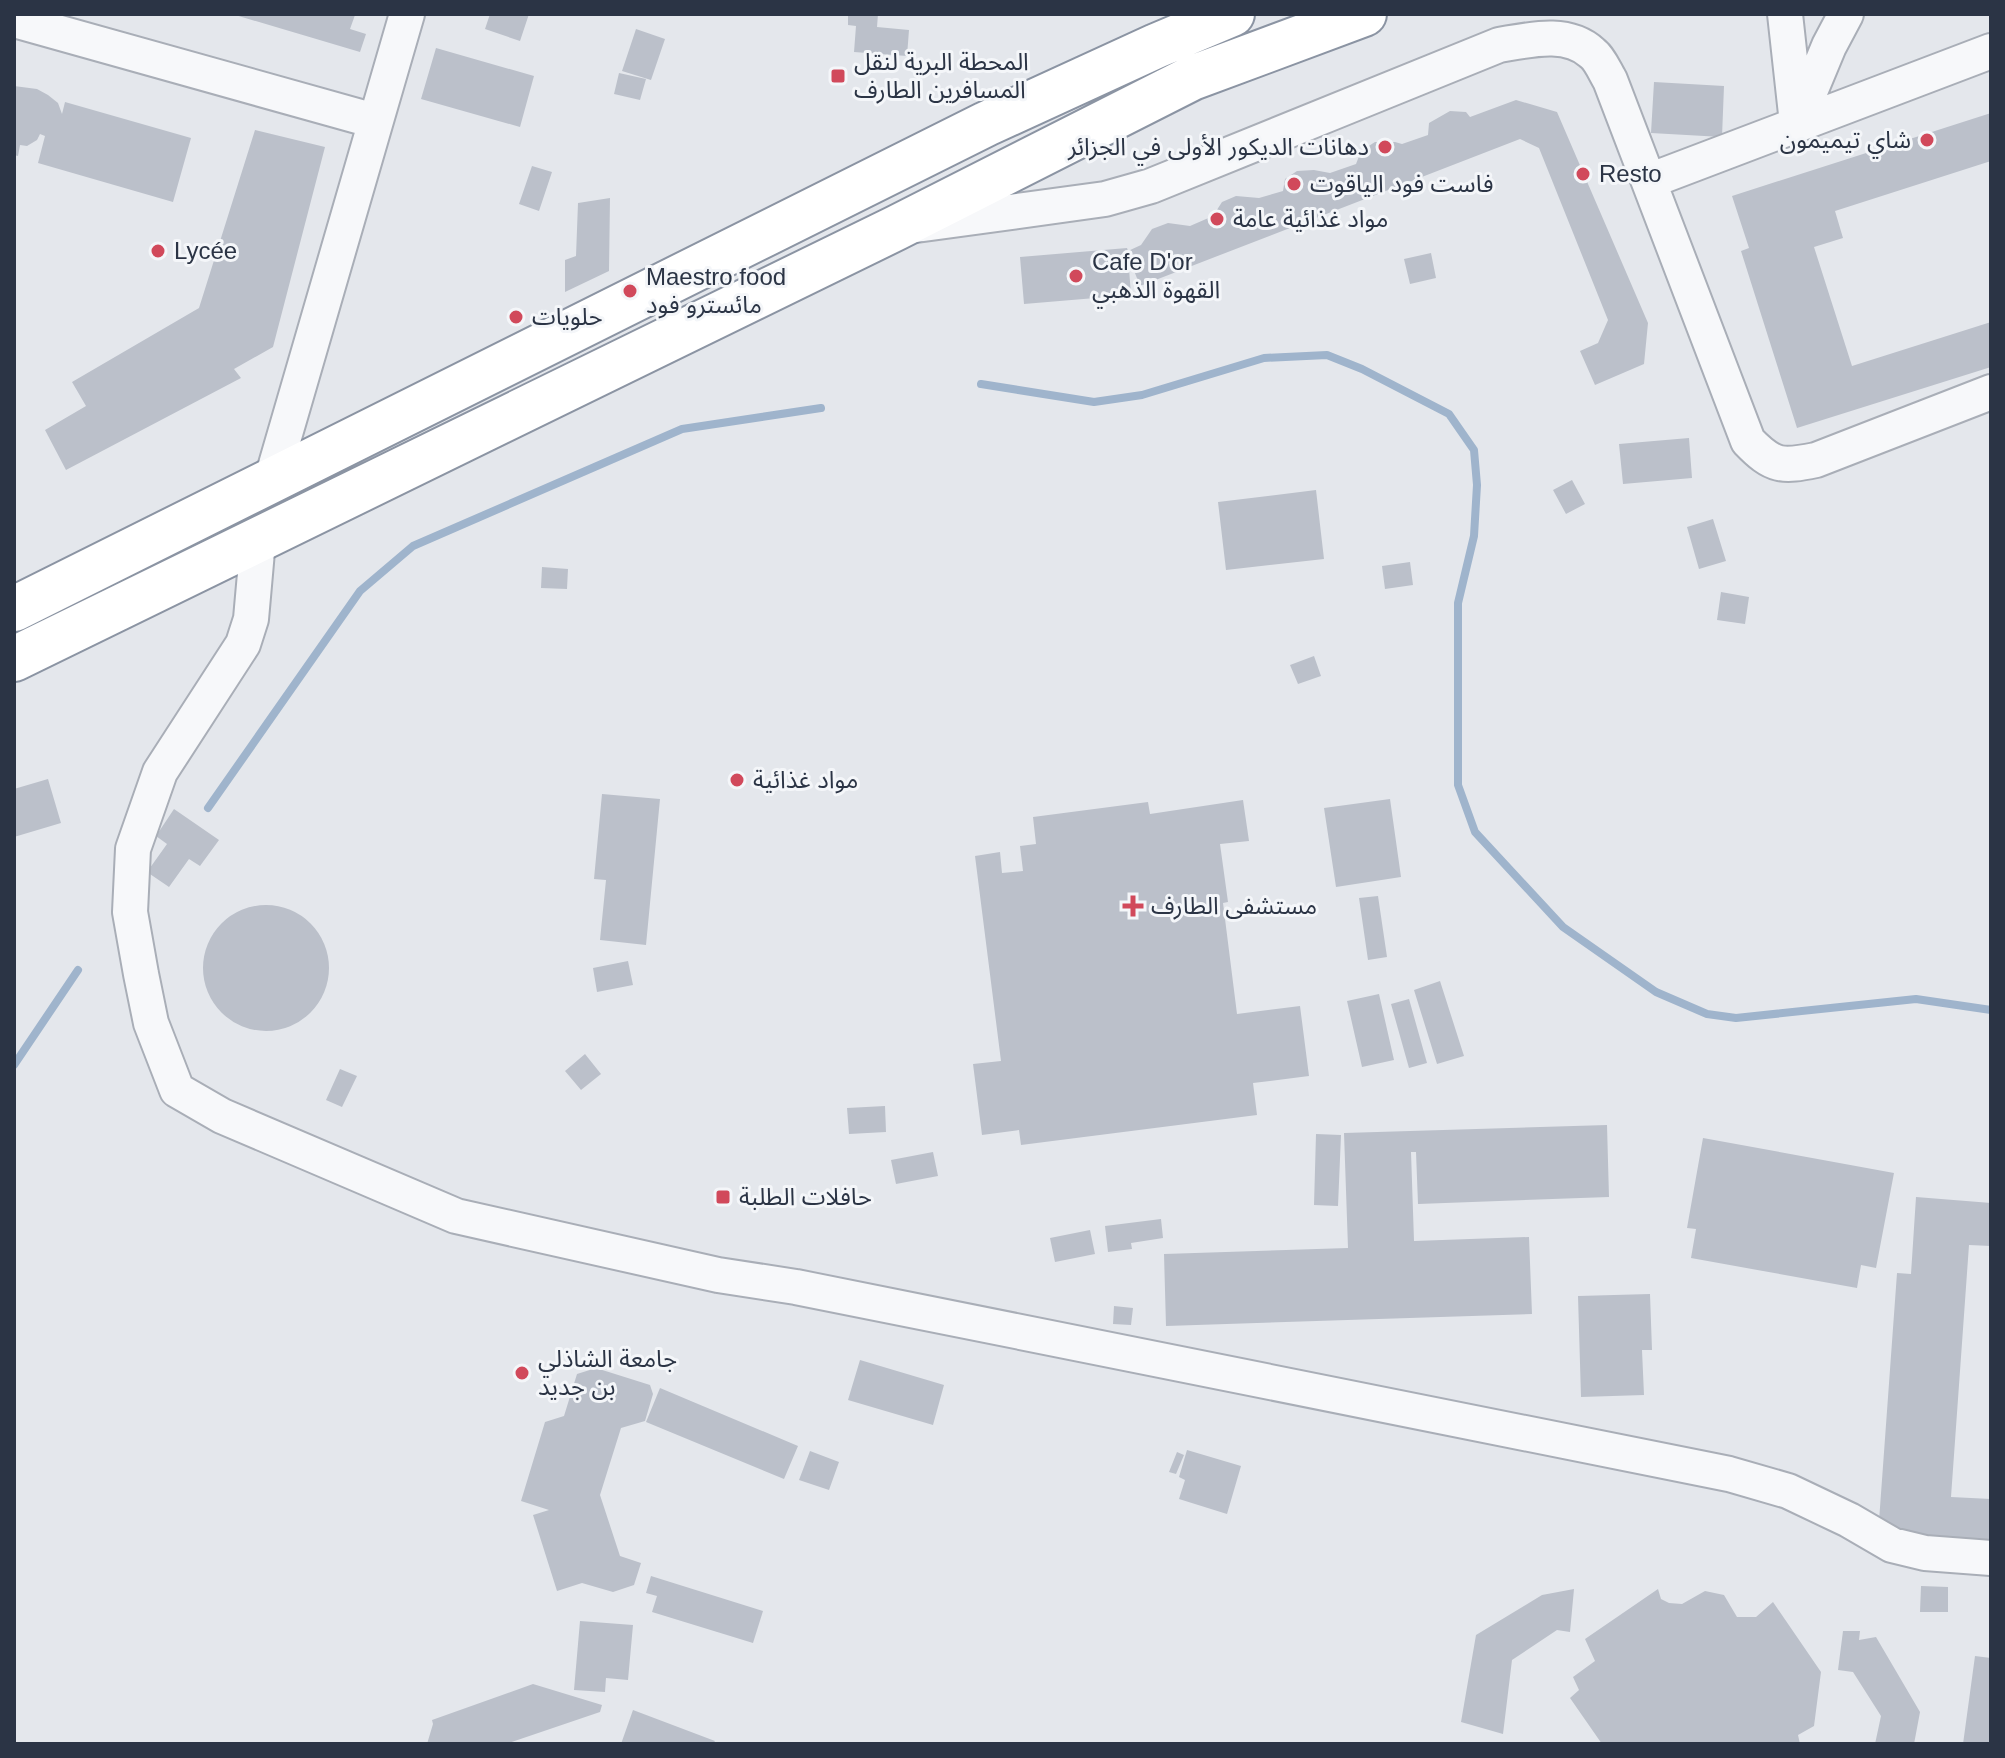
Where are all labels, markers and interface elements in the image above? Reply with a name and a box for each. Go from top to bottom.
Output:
place label: المحطة البرية لنقل المسافرين الطارف [854,48,1029,104]
marker: المحطة البرية لنقل المسافرين الطارف [829,67,847,85]
place label: شاي تيميمون [1780,126,1911,159]
marker: شاي تيميمون [1918,131,1936,149]
place label: دهانات الديكور الأولى في الجزائر [1067,133,1369,166]
marker: دهانات الديكور الأولى في الجزائر [1376,138,1394,156]
place label: Resto [1599,160,1662,187]
marker: Resto [1574,165,1592,183]
place label: فاست فود الياقوت [1310,170,1493,198]
marker: فاست فود الياقوت [1285,175,1303,193]
place label: مواد غذائية عامة [1233,205,1388,233]
marker: مواد غذائية عامة [1208,210,1226,228]
place label: Lycée [174,237,237,264]
marker: Lycée [149,242,167,260]
place label: Cafe D'or القهوة الذهبي [1092,248,1220,309]
place label: Maestro food مائسترو فود [646,263,786,319]
marker: Cafe D'or القهوة الذهبي [1067,267,1085,285]
marker: Maestro food مائسترو فود [621,282,639,300]
place label: حلويات [532,303,603,331]
marker: حلويات [507,308,525,326]
place label: مواد غذائية [753,766,858,794]
marker: مواد غذائية [728,771,746,789]
place label: مستشفى الطارف [1151,892,1317,920]
marker: مستشفى الطارف [1122,895,1144,917]
place label: حافلات الطلبة [739,1183,872,1210]
marker: حافلات الطلبة [714,1188,732,1206]
place label: جامعة الشاذلي بن جديد [538,1345,677,1400]
marker: جامعة الشاذلي بن جديد [513,1364,531,1382]

